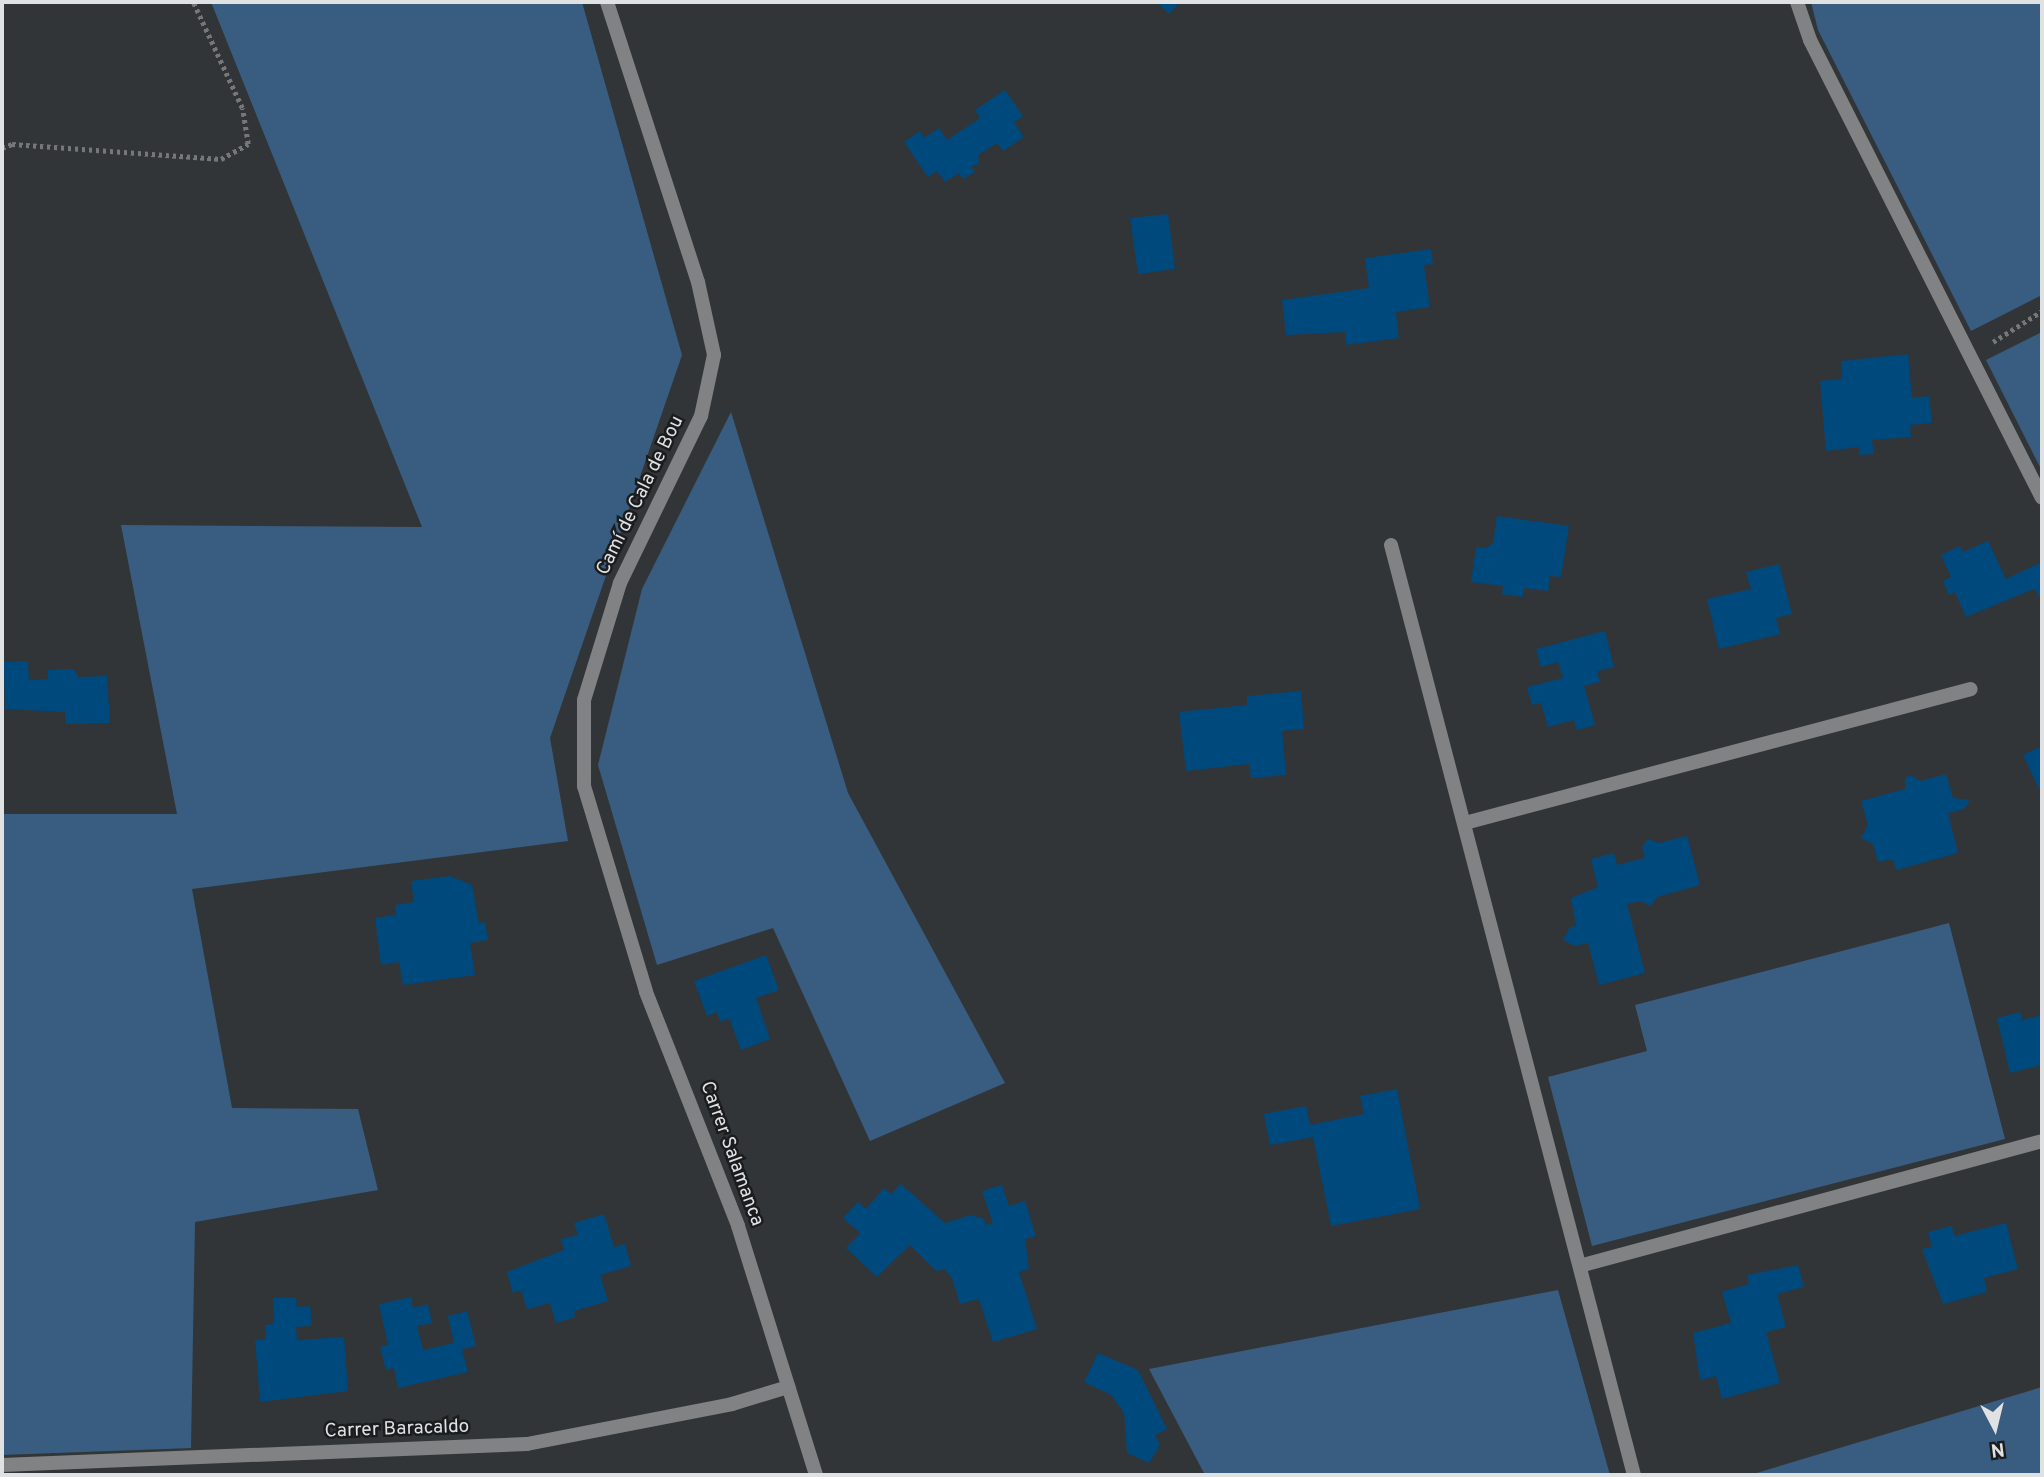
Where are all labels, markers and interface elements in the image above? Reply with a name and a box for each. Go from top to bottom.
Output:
street label: Camí de Cala de Bou [593,413,689,579]
street label: Carrer Salamanca [694,1079,768,1229]
north arrow [1960,1393,2030,1463]
street label: Carrer Baracaldo [324,1416,470,1444]
text: N [1989,1436,2006,1462]

